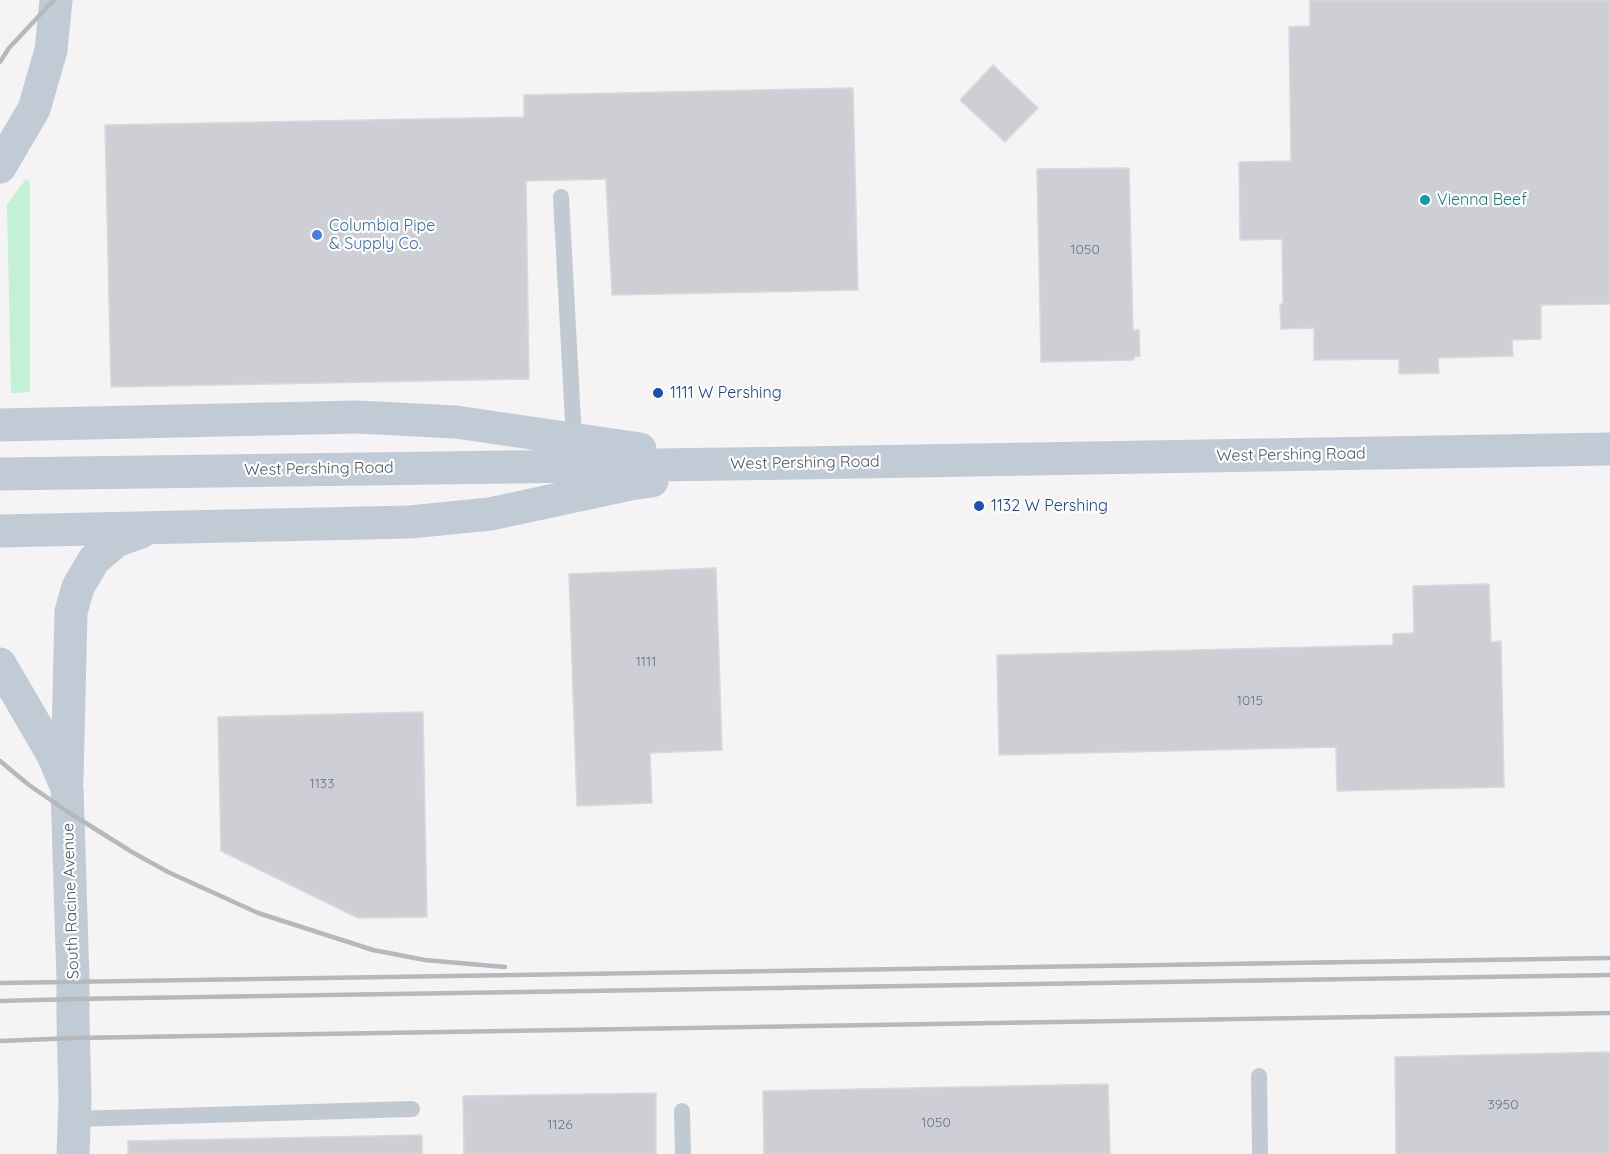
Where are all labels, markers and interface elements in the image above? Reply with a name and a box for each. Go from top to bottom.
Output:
place label: Vienna Beef [1437,190,1527,210]
marker: Vienna Beef [1418,193,1432,207]
place label: Columbia Pipe & Supply Co. [329,216,435,254]
marker: Columbia Pipe & Supply Co. [310,228,324,242]
house number: 1050 [1070,242,1100,258]
place label: 1111 W Pershing [670,383,782,403]
marker: 1111 W Pershing [651,386,665,400]
street label: West Pershing Road [1216,444,1366,466]
street label: West Pershing Road [730,452,880,474]
street label: West Pershing Road [244,458,394,480]
place label: 1132 W Pershing [991,496,1108,516]
marker: 1132 W Pershing [972,499,986,513]
house number: 1111 [636,654,656,670]
house number: 1015 [1237,693,1263,709]
house number: 1133 [309,776,335,792]
street label: South Racine Avenue [59,823,83,979]
house number: 3950 [1487,1097,1519,1113]
house number: 1050 [921,1115,951,1131]
house number: 1126 [547,1117,573,1133]

